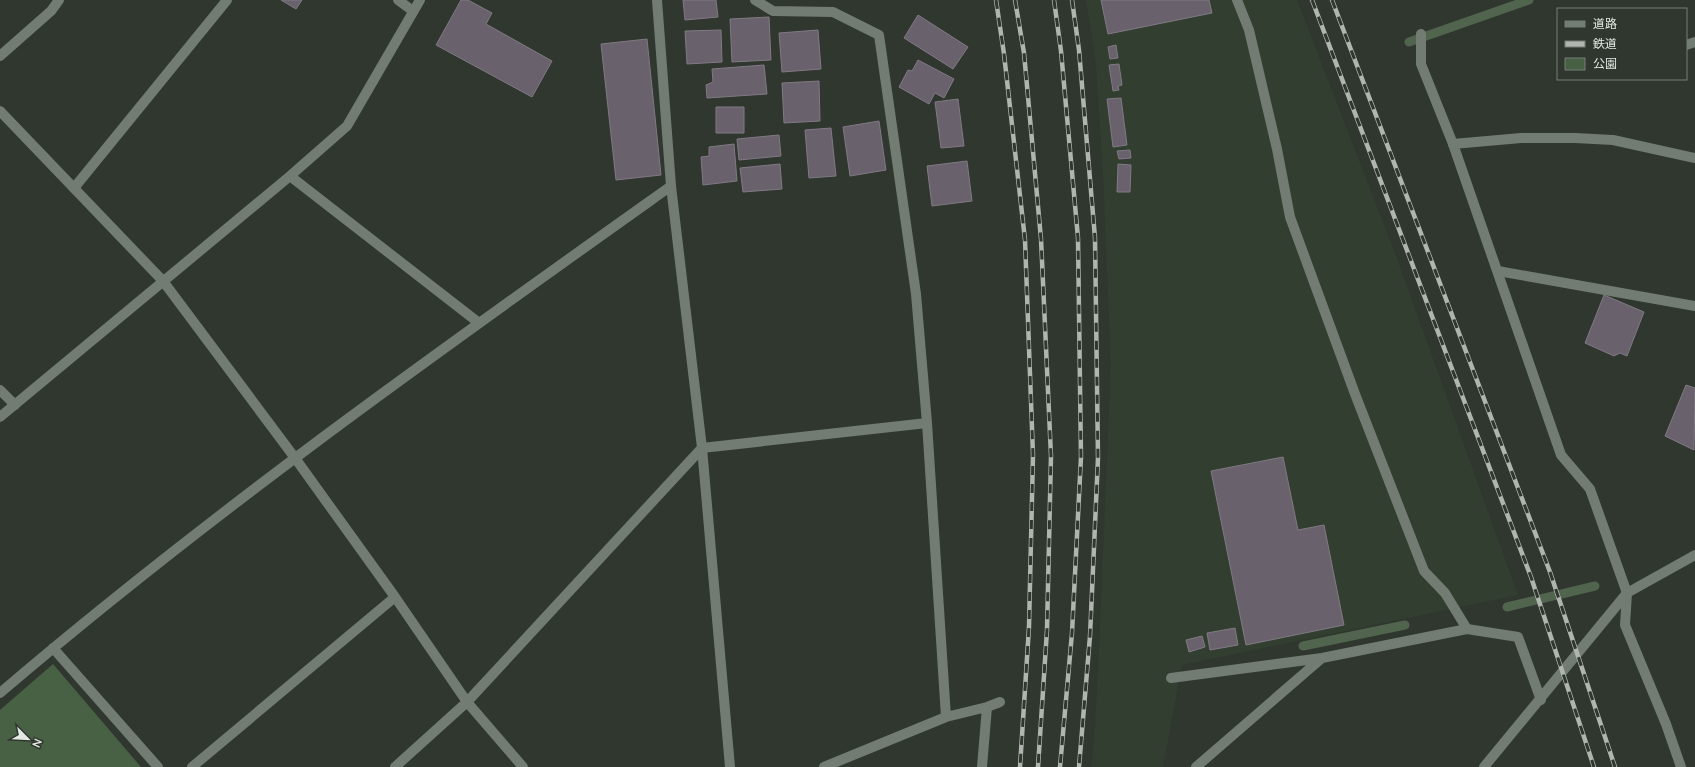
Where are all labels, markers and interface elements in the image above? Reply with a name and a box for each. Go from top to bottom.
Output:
legend [1557,8,1687,80]
text: 道路 [1593,16,1617,31]
text: 鉄道 [1593,36,1617,51]
text: 公園 [1593,56,1617,71]
north arrow [8,719,48,759]
text: N [29,736,45,750]

